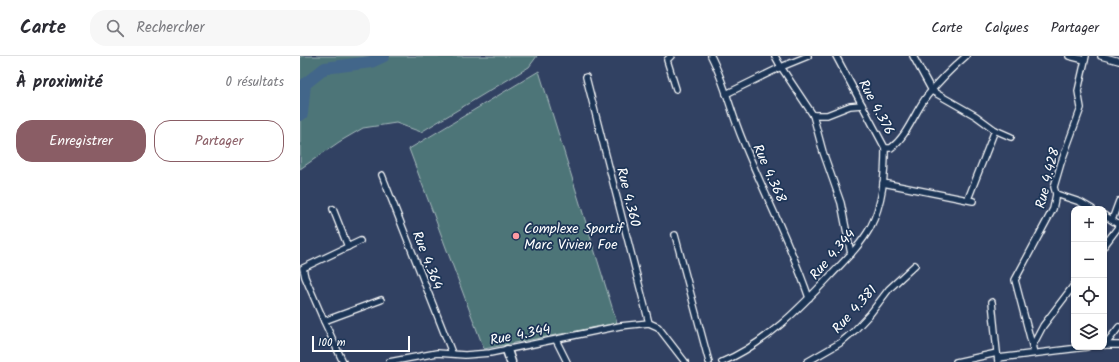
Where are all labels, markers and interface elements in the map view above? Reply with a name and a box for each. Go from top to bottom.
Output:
search box [90,10,370,46]
text: Carte [20,13,66,43]
text: Rechercher [136,16,205,40]
icon: search [104,17,126,39]
text: Carte [931,17,963,39]
text: Calques [985,17,1029,39]
text: Partager [1051,17,1099,39]
text: À proximité [16,69,103,96]
text: 0 résultats [226,72,284,93]
street label: Rue 4.376 [852,76,900,139]
button: Enregistrer [16,120,146,162]
button: Partager [154,120,284,162]
street label: Rue 4.368 [746,141,792,207]
street label: Rue 4.428 [1030,145,1066,211]
street label: Rue 4.360 [610,165,646,229]
map controls [1071,206,1107,350]
button: + [1071,206,1107,242]
place label: Complexe Sportif Marc Vivien Foe [524,218,625,256]
street label: Rue 4.344 [804,224,861,285]
street label: Rue 4.364 [406,228,448,293]
marker: Complexe Sportif Marc Vivien Foe [511,231,521,241]
button: − [1071,242,1107,278]
button: locate [1071,278,1107,314]
street label: Rue 4.381 [827,281,883,339]
button: layers [1071,314,1107,350]
street label: Rue 4.344 [488,318,553,352]
scale bar [312,334,410,353]
text: 100 m [318,334,346,352]

